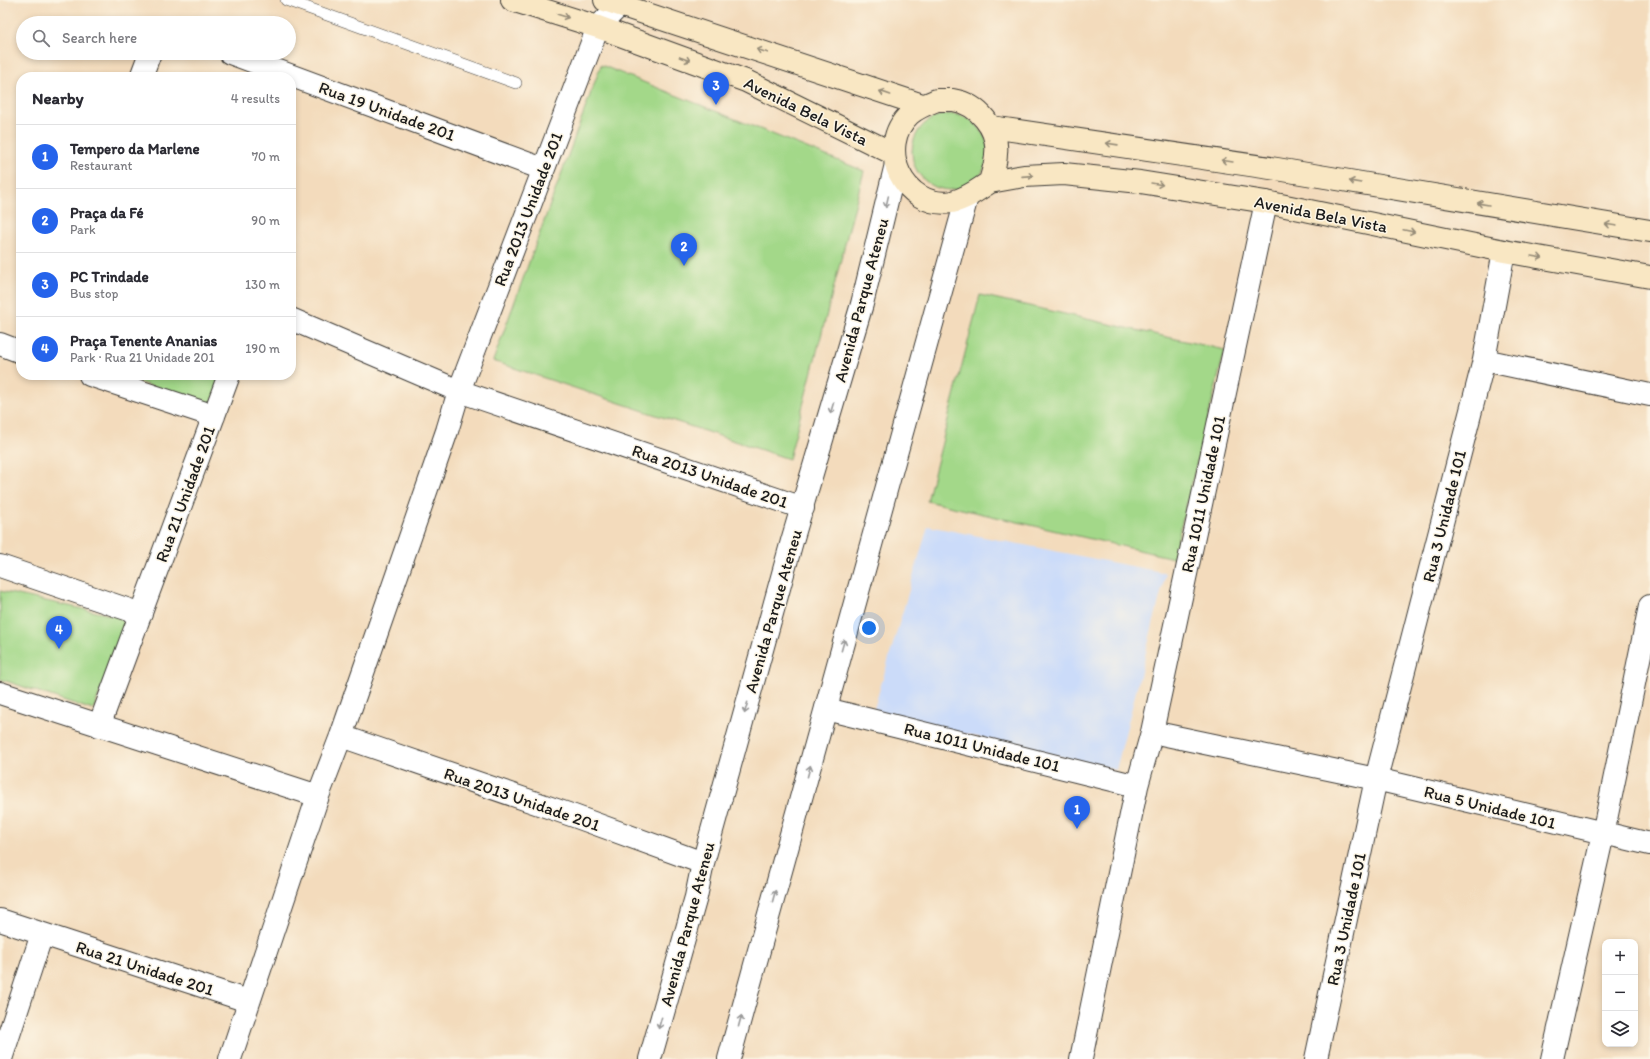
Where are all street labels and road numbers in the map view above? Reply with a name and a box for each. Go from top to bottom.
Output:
street label: Avenida Bela Vista [741,72,871,150]
street label: Rua 19 Unidade 201 [316,77,458,145]
street label: Rua 2013 Unidade 201 [489,129,567,289]
street label: Avenida Bela Vista [1253,191,1389,237]
street label: Avenida Parque Ateneu [829,215,893,384]
street label: Rua 1011 Unidade 101 [1177,414,1229,574]
street label: Rua 21 Unidade 201 [151,423,219,565]
street label: Rua 2013 Unidade 201 [629,440,791,512]
street label: Rua 3 Unidade 101 [1418,448,1470,584]
street label: Avenida Parque Ateneu [740,526,806,695]
street label: Rua 1011 Unidade 101 [902,718,1062,776]
street label: Rua 2013 Unidade 201 [441,763,603,835]
street label: Rua 5 Unidade 101 [1422,781,1558,833]
street label: Avenida Parque Ateneu [655,839,719,1008]
street label: Rua 3 Unidade 101 [1322,851,1370,987]
street label: Rua 21 Unidade 201 [74,936,217,1000]

